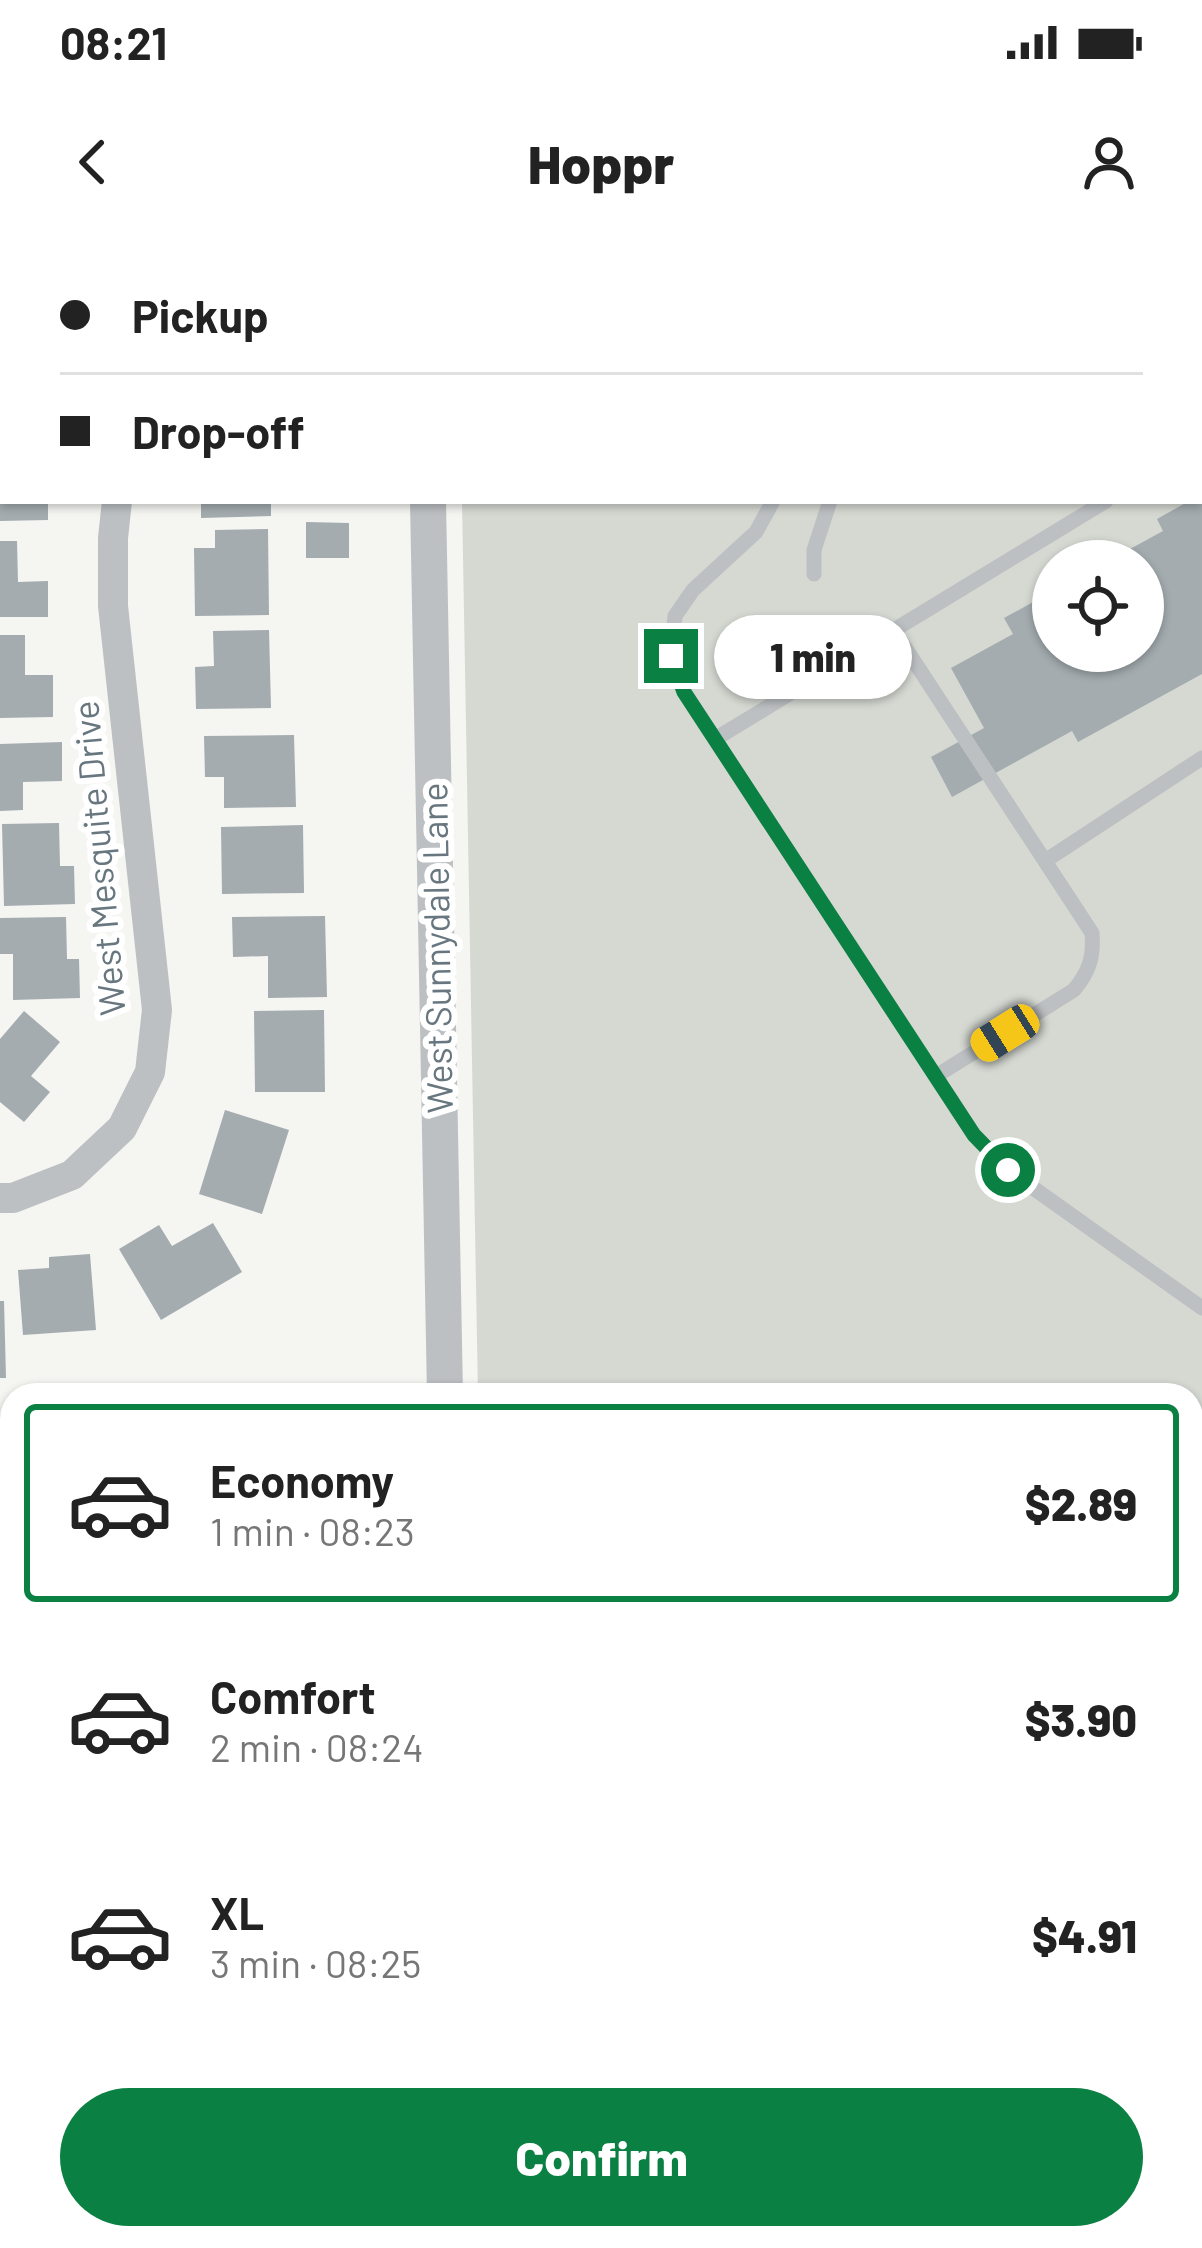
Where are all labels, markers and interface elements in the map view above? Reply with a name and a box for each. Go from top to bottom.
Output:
text: 08:21 [60,15,167,69]
icon: back [60,129,126,195]
icon: person [1076,129,1142,195]
text: Hoppr [528,130,674,195]
text: Pickup [132,288,269,342]
text: Drop-off [132,404,305,458]
map controls [1032,540,1164,672]
button: locate [1032,540,1164,672]
callout: 1 min [713,614,911,698]
route end [644,629,698,683]
text: 1 min [770,633,856,680]
street label: West Mesquite Drive [62,699,133,1017]
street label: West Sunnydale Lane [411,782,460,1114]
car [965,999,1045,1067]
route start [981,1143,1035,1197]
icon: car [66,1449,174,1557]
text: Economy [210,1453,394,1507]
text: $2.89 [1025,1476,1137,1530]
text: 1 min · 08:23 [210,1507,415,1554]
icon: car [66,1665,174,1773]
text: Comfort [210,1669,376,1723]
text: $3.90 [1025,1692,1137,1746]
text: 2 min · 08:24 [210,1723,424,1770]
icon: car [66,1881,174,1989]
text: XL [210,1885,264,1939]
text: $4.91 [1032,1908,1137,1962]
text: 3 min · 08:25 [210,1939,421,1986]
button: Confirm [60,2088,1143,2226]

